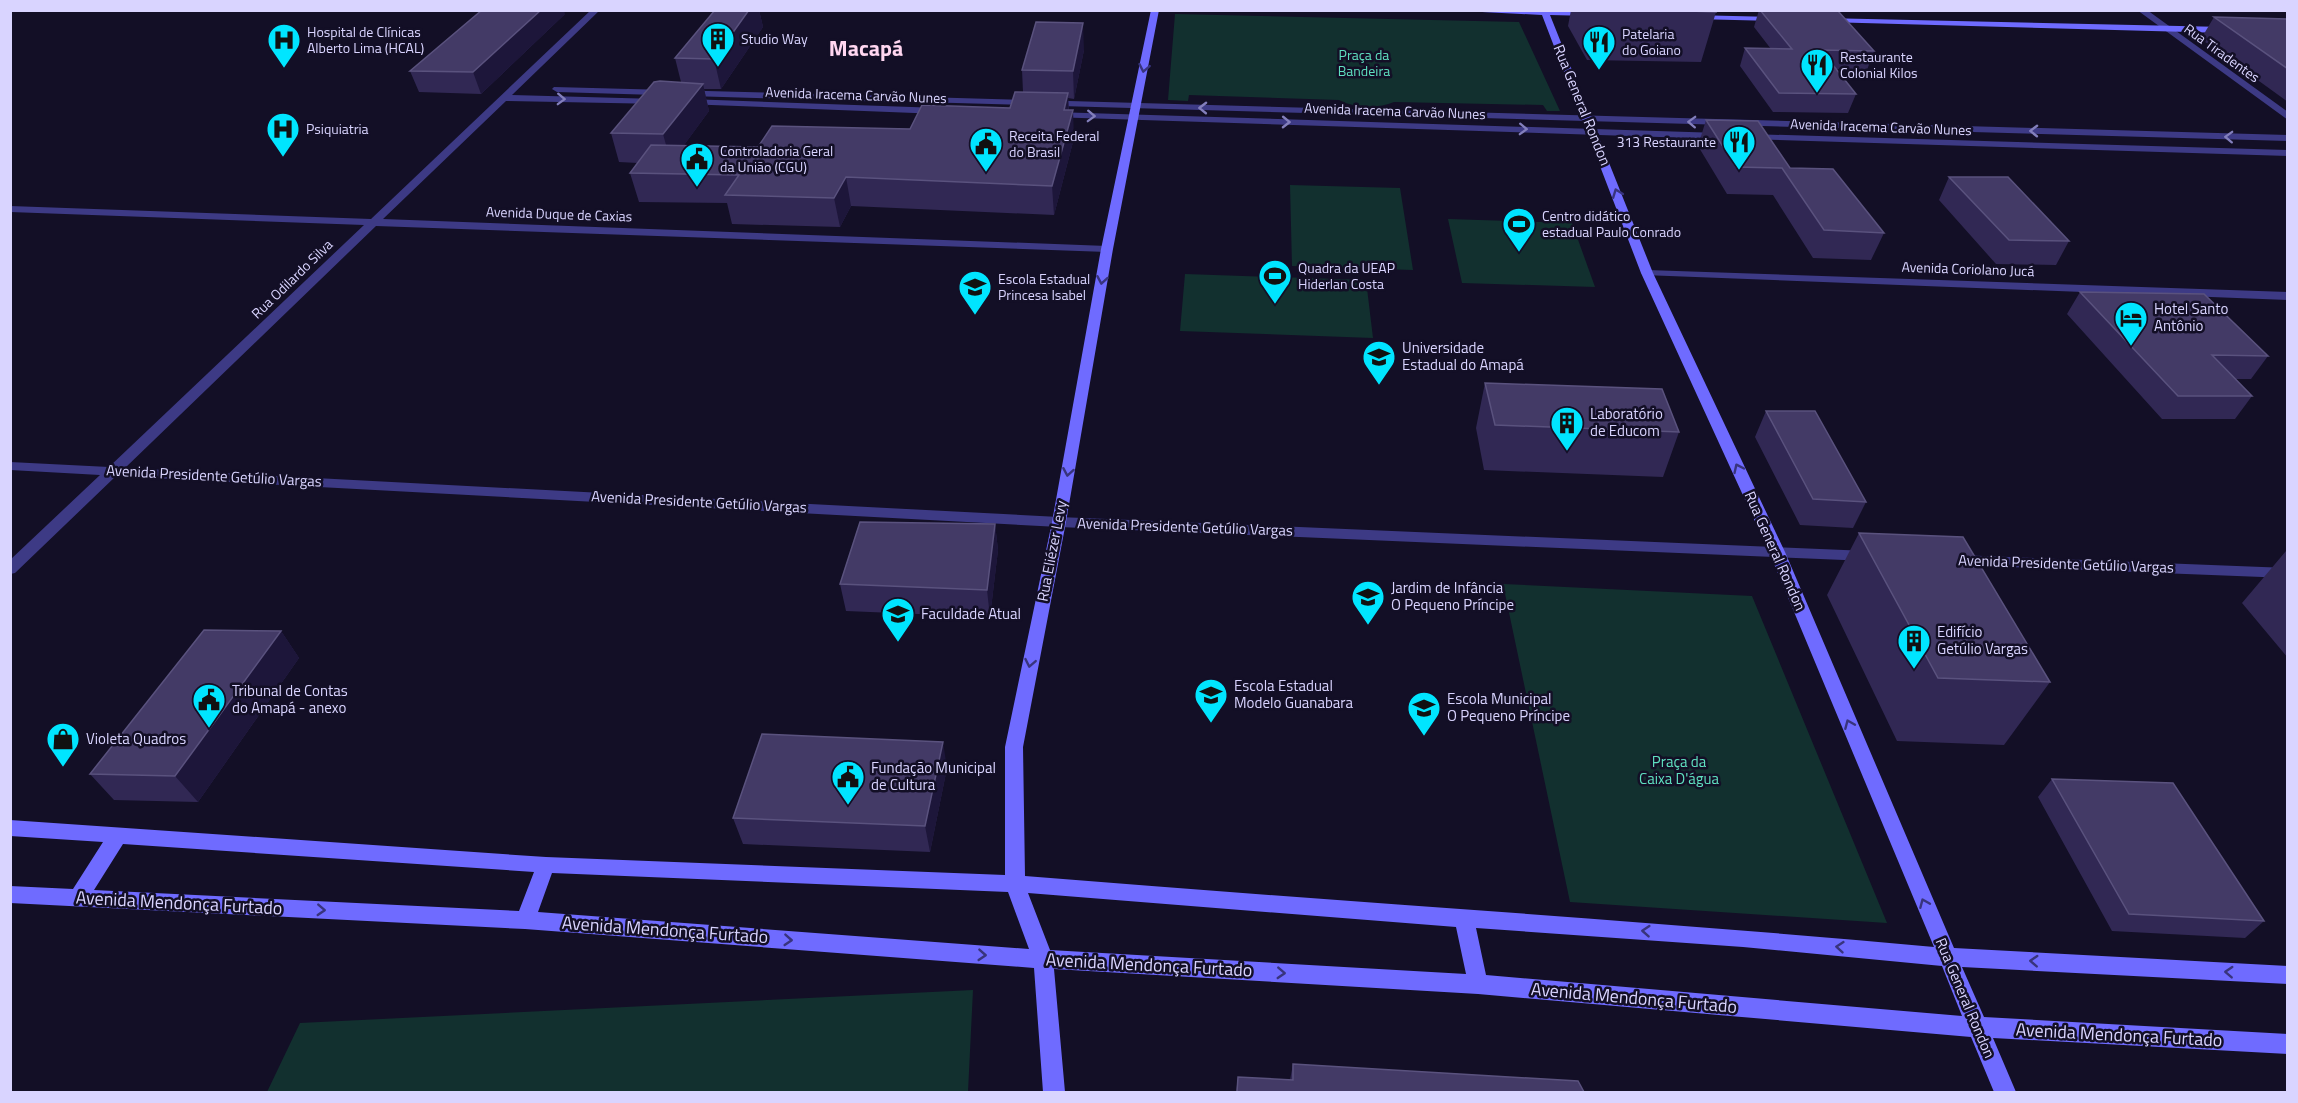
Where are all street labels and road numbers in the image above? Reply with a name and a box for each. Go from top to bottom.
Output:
street label: Rua Tiradentes [2180,18,2264,87]
street label: Rua General Rondon [1548,41,1617,169]
street label: Avenida Iracema Carvão Nunes [765,81,947,108]
street label: Avenida Iracema Carvão Nunes [1304,97,1486,124]
street label: Avenida Iracema Carvão Nunes [1790,113,1972,140]
street label: Avenida Duque de Caxias [486,200,633,227]
street label: Rua Odilardo Silva [246,234,337,323]
street label: Avenida Coriolano Jucá [1901,256,2035,281]
street label: Avenida Presidente Getúlio Vargas [106,458,322,493]
street label: Avenida Presidente Getúlio Vargas [591,484,807,519]
street label: Rua General Rondon [1739,487,1812,614]
street label: Rua Eliézer Levy [1030,498,1073,603]
street label: Avenida Presidente Getúlio Vargas [1077,511,1293,542]
street label: Avenida Presidente Getúlio Vargas [1958,548,2174,579]
street label: Avenida Mendonça Furtado [75,884,283,921]
street label: Avenida Mendonça Furtado [561,909,769,950]
street label: Rua General Rondon [1930,934,2001,1062]
street label: Avenida Mendonça Furtado [1045,946,1253,983]
street label: Avenida Mendonça Furtado [1530,975,1738,1020]
street label: Avenida Mendonça Furtado [2015,1016,2223,1053]

